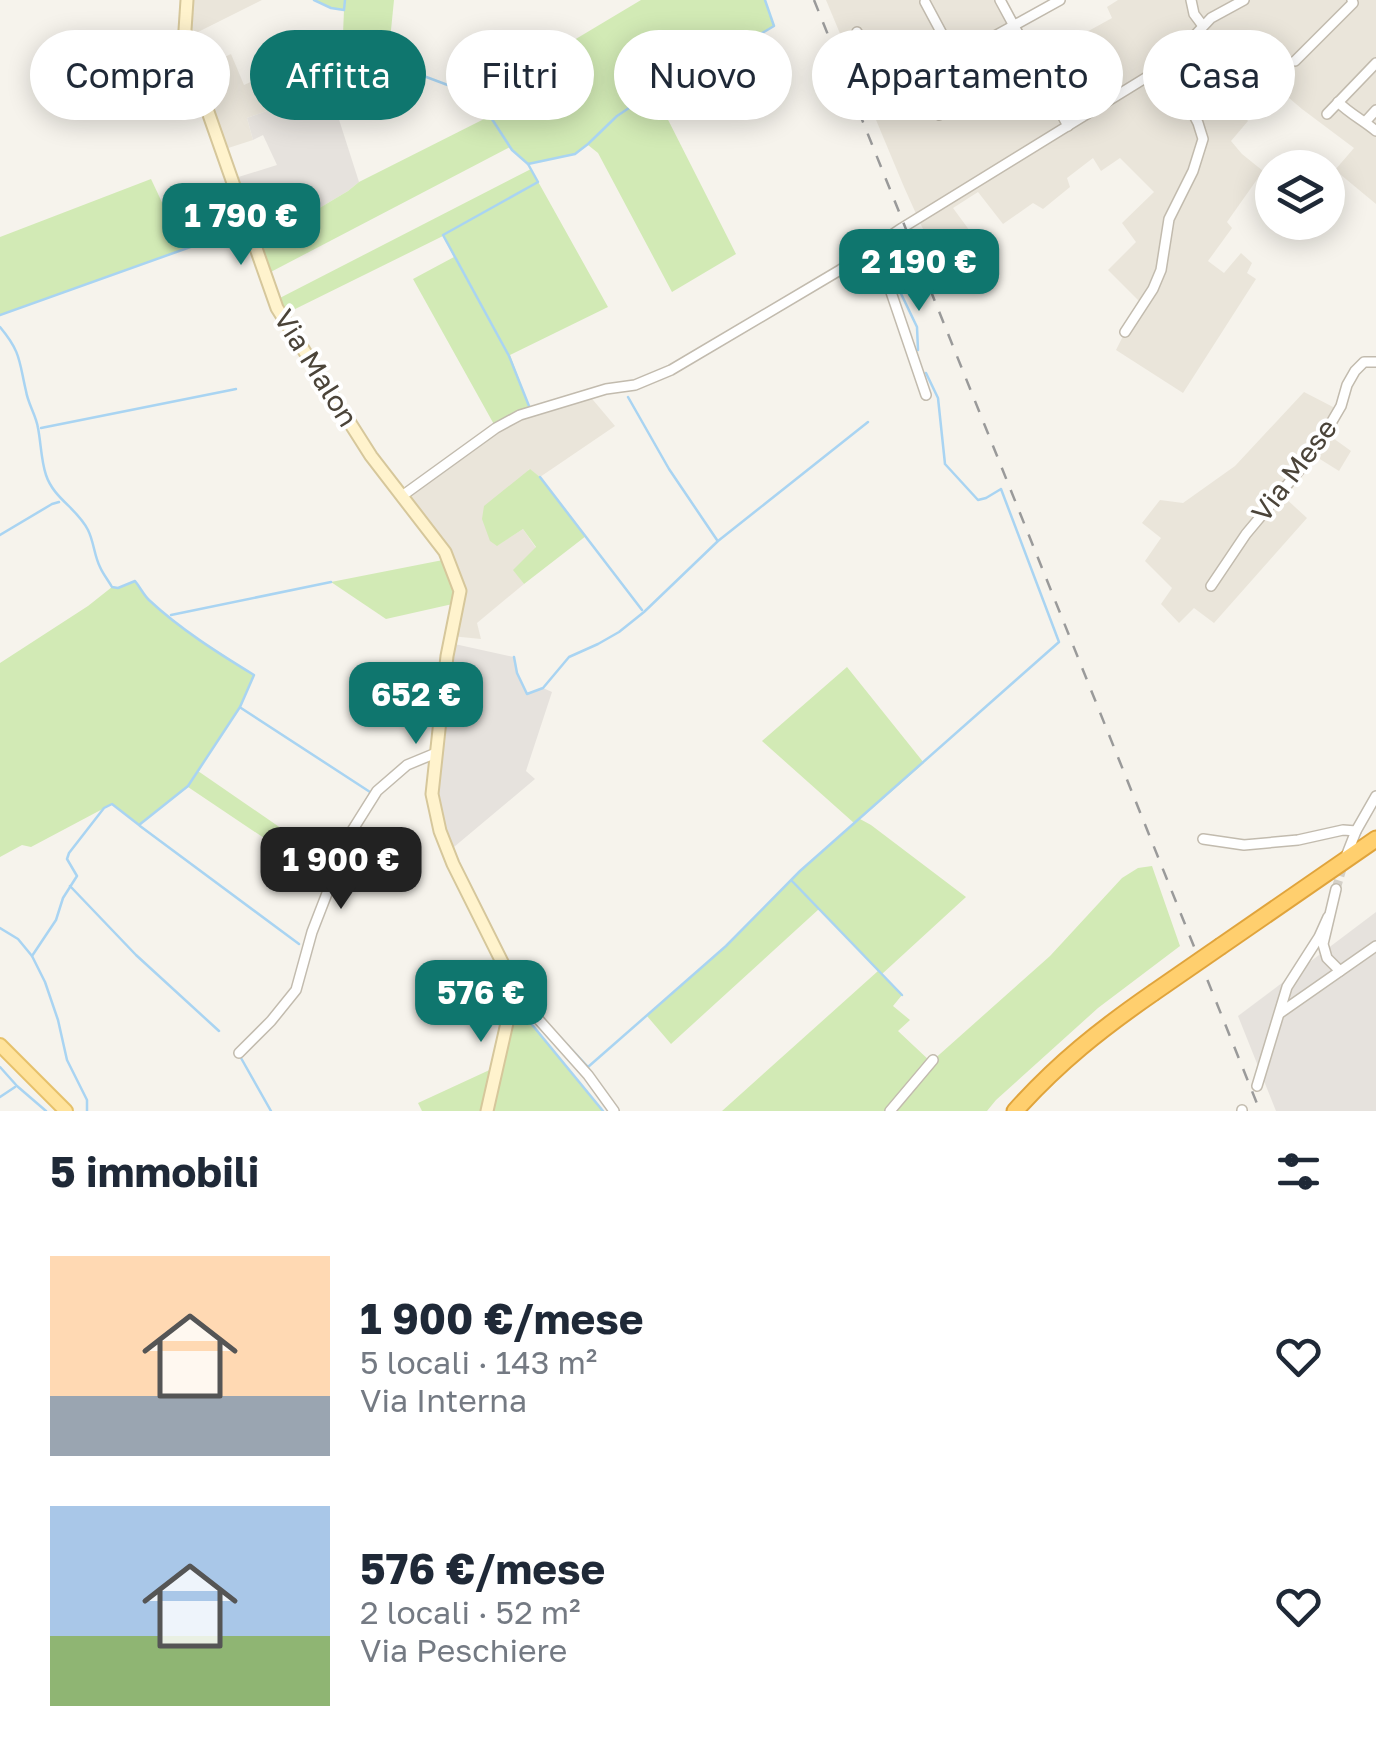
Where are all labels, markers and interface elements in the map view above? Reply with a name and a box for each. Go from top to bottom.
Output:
chip: Compra [30,30,230,120]
chip: Affitta [250,30,426,120]
chip: Filtri [446,30,594,120]
chip: Nuovo [614,30,792,120]
chip: Appartamento [812,30,1123,120]
chip: Casa [1143,30,1295,120]
map controls [1255,150,1345,240]
button: layers [1255,150,1345,240]
pin: 1 790 € [149,183,333,268]
text: 1 790 € [184,196,298,234]
pin: 2 190 € [827,229,1011,314]
text: 2 190 € [861,242,977,280]
street label: Via Malon [268,303,365,432]
street label: Via Mese [1244,412,1343,528]
pin: 652 € [346,662,486,747]
text: 652 € [371,675,461,713]
pin: 1 900 € [249,827,433,912]
text: 1 900 € [283,840,399,878]
pin: 576 € [411,960,551,1045]
text: 576 € [437,973,525,1011]
icon: filters [1271,1144,1326,1199]
text: 5 immobili [50,1146,259,1196]
text: 1 900 €/mese [360,1293,644,1343]
icon: home [130,1296,250,1416]
icon: heart [1271,1329,1326,1384]
text: 5 locali · 143 m² [360,1343,597,1381]
text: Via Interna [360,1381,527,1419]
text: 576 €/mese [360,1543,605,1593]
icon: home [130,1546,250,1666]
icon: heart [1271,1579,1326,1634]
text: 2 locali · 52 m² [360,1593,581,1631]
text: Via Peschiere [360,1631,567,1669]

